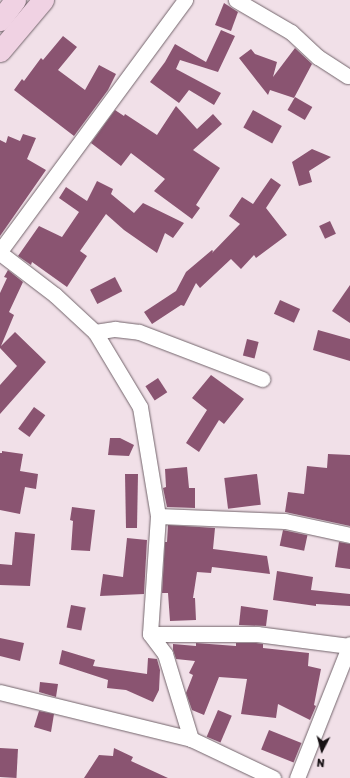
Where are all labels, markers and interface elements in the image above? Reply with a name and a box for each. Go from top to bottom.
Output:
north arrow [302,730,342,770]
text: N [316,756,325,769]

